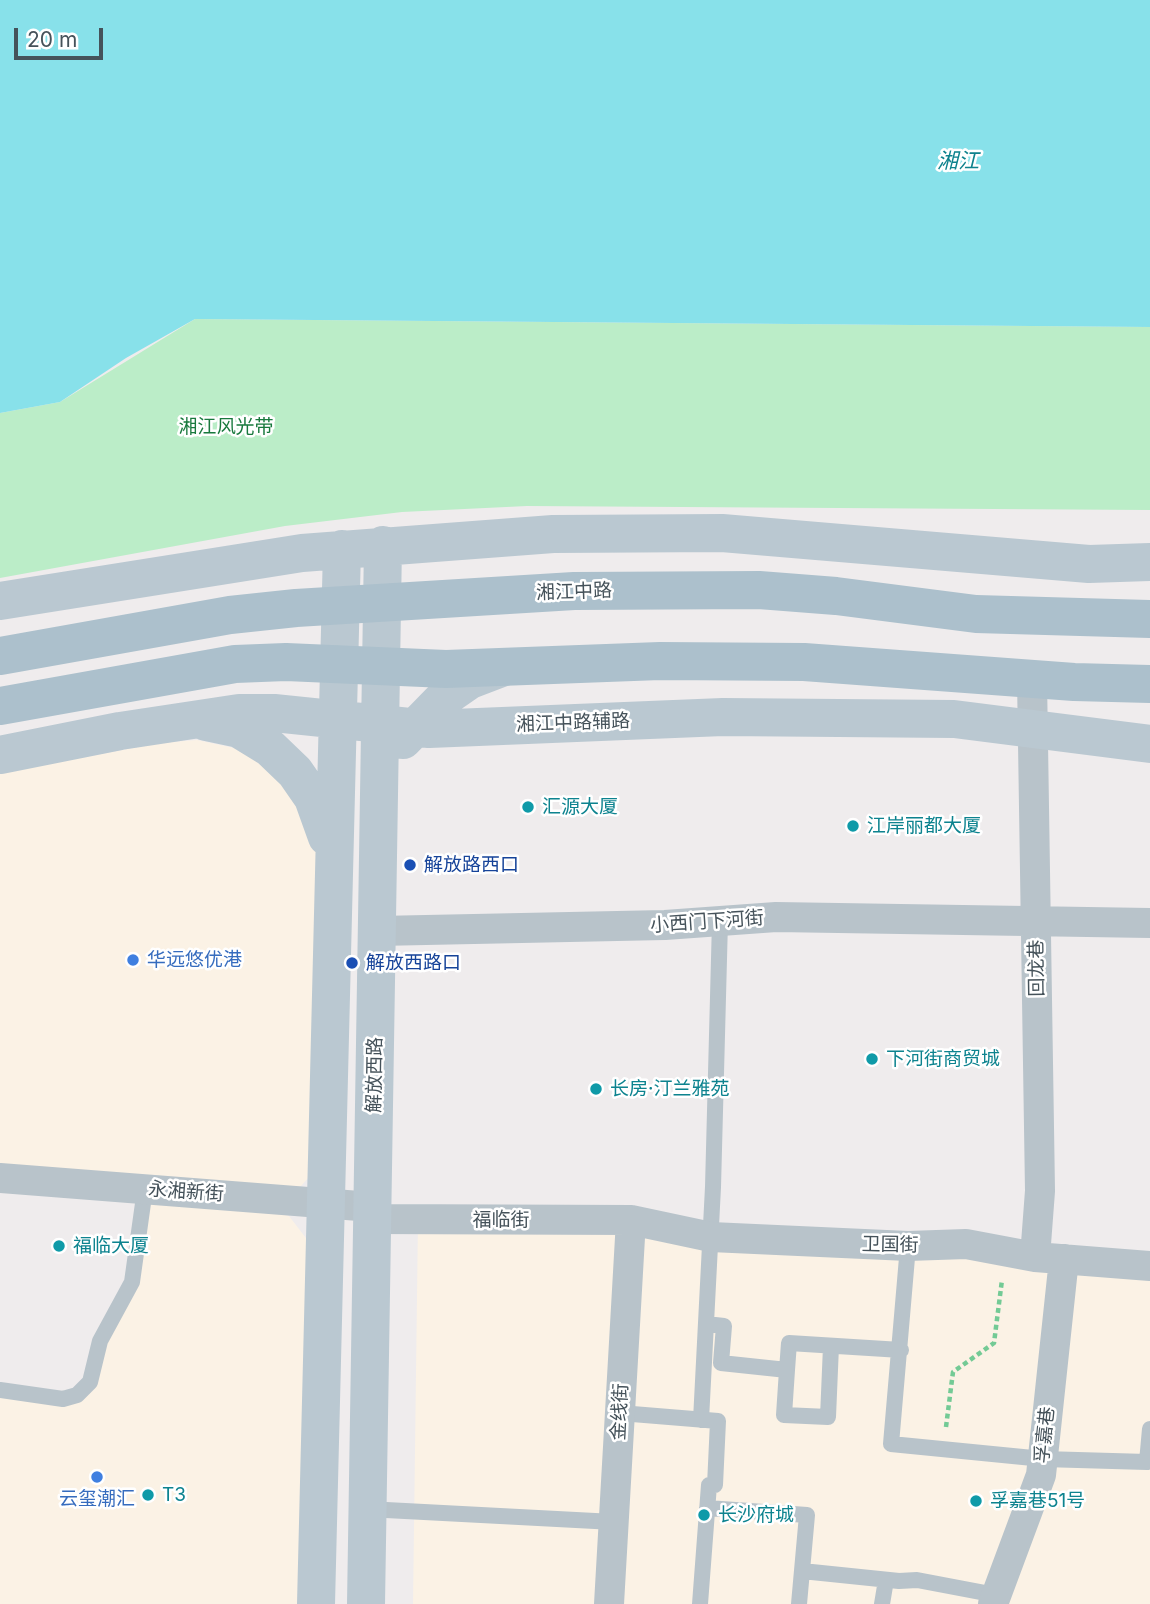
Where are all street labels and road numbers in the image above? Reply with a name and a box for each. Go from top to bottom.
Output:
street label: 湘江中路 [536,579,612,605]
street label: 湘江中路辅路 [516,710,630,736]
street label: 小西门下河街 [649,907,765,937]
street label: 回龙巷 [1025,939,1049,997]
street label: 解放西路 [363,1037,387,1113]
street label: 永湘新街 [147,1178,225,1206]
street label: 福临街 [473,1209,529,1231]
street label: 卫国街 [861,1233,919,1257]
street label: 金线街 [607,1383,633,1441]
street label: 孚嘉巷 [1031,1405,1059,1465]

